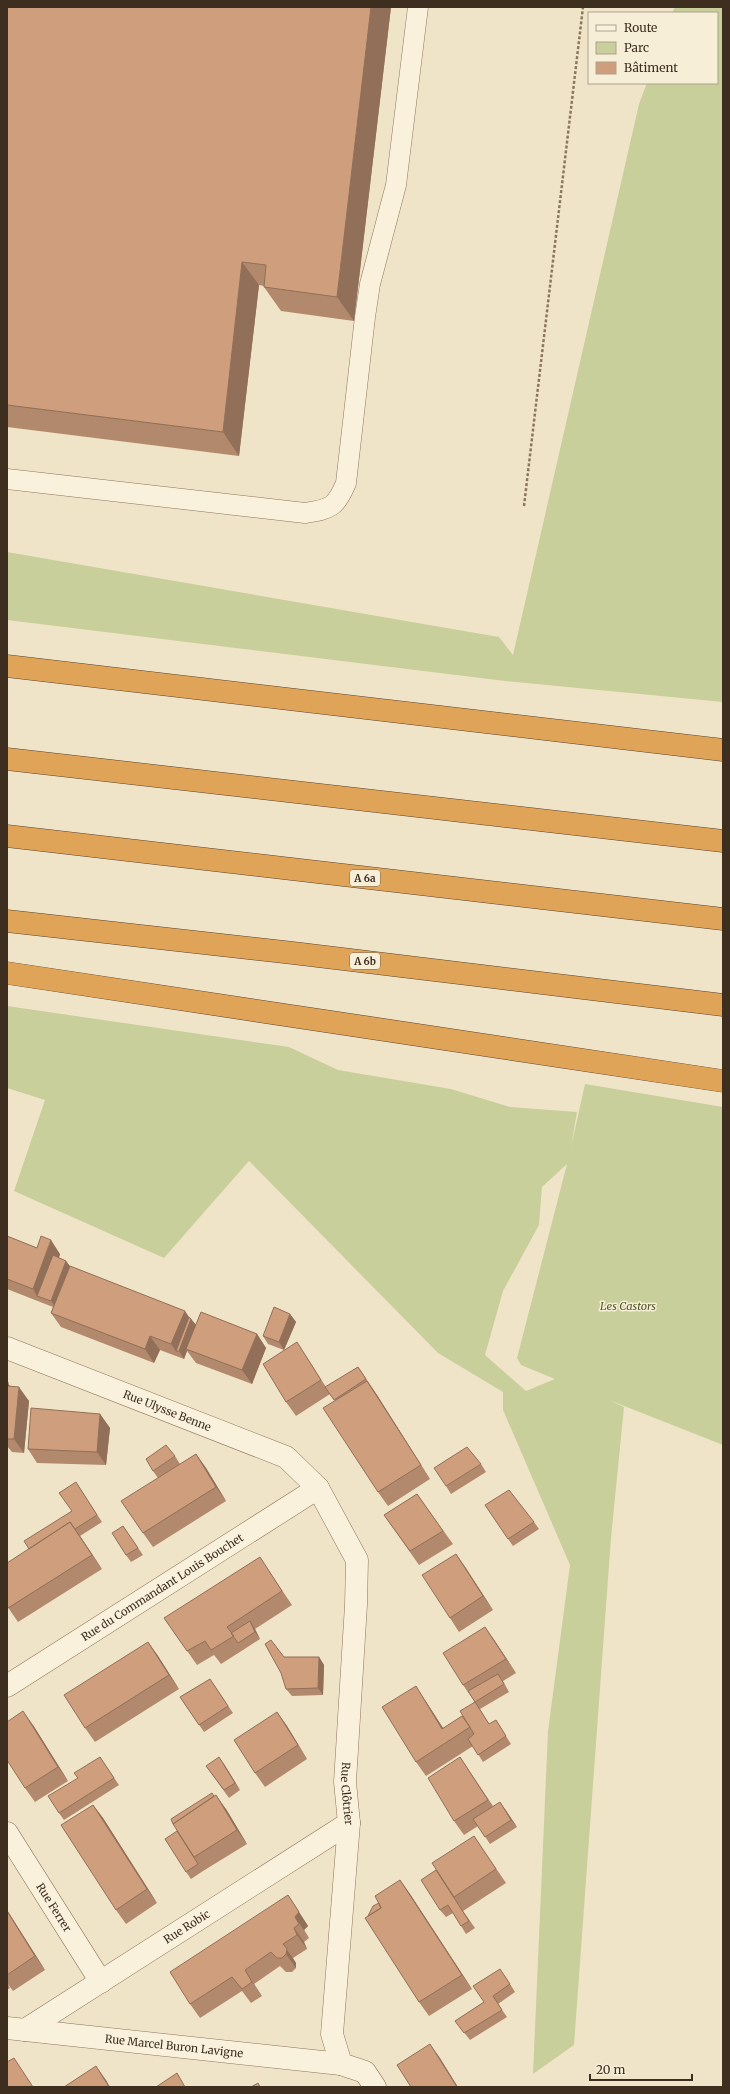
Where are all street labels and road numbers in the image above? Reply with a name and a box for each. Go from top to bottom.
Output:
road number: A 6a [350,870,380,886]
road number: A 6b [350,953,380,969]
street label: Rue Ulysse Benne [121,1387,213,1434]
street label: Rue du Commandant Louis Bouchet [79,1530,246,1644]
street label: Rue Clôtrier [338,1762,356,1826]
street label: Rue Ferrer [33,1880,75,1935]
street label: Rue Robic [161,1906,213,1947]
street label: Rue Marcel Buron Lavigne [104,2032,244,2060]

